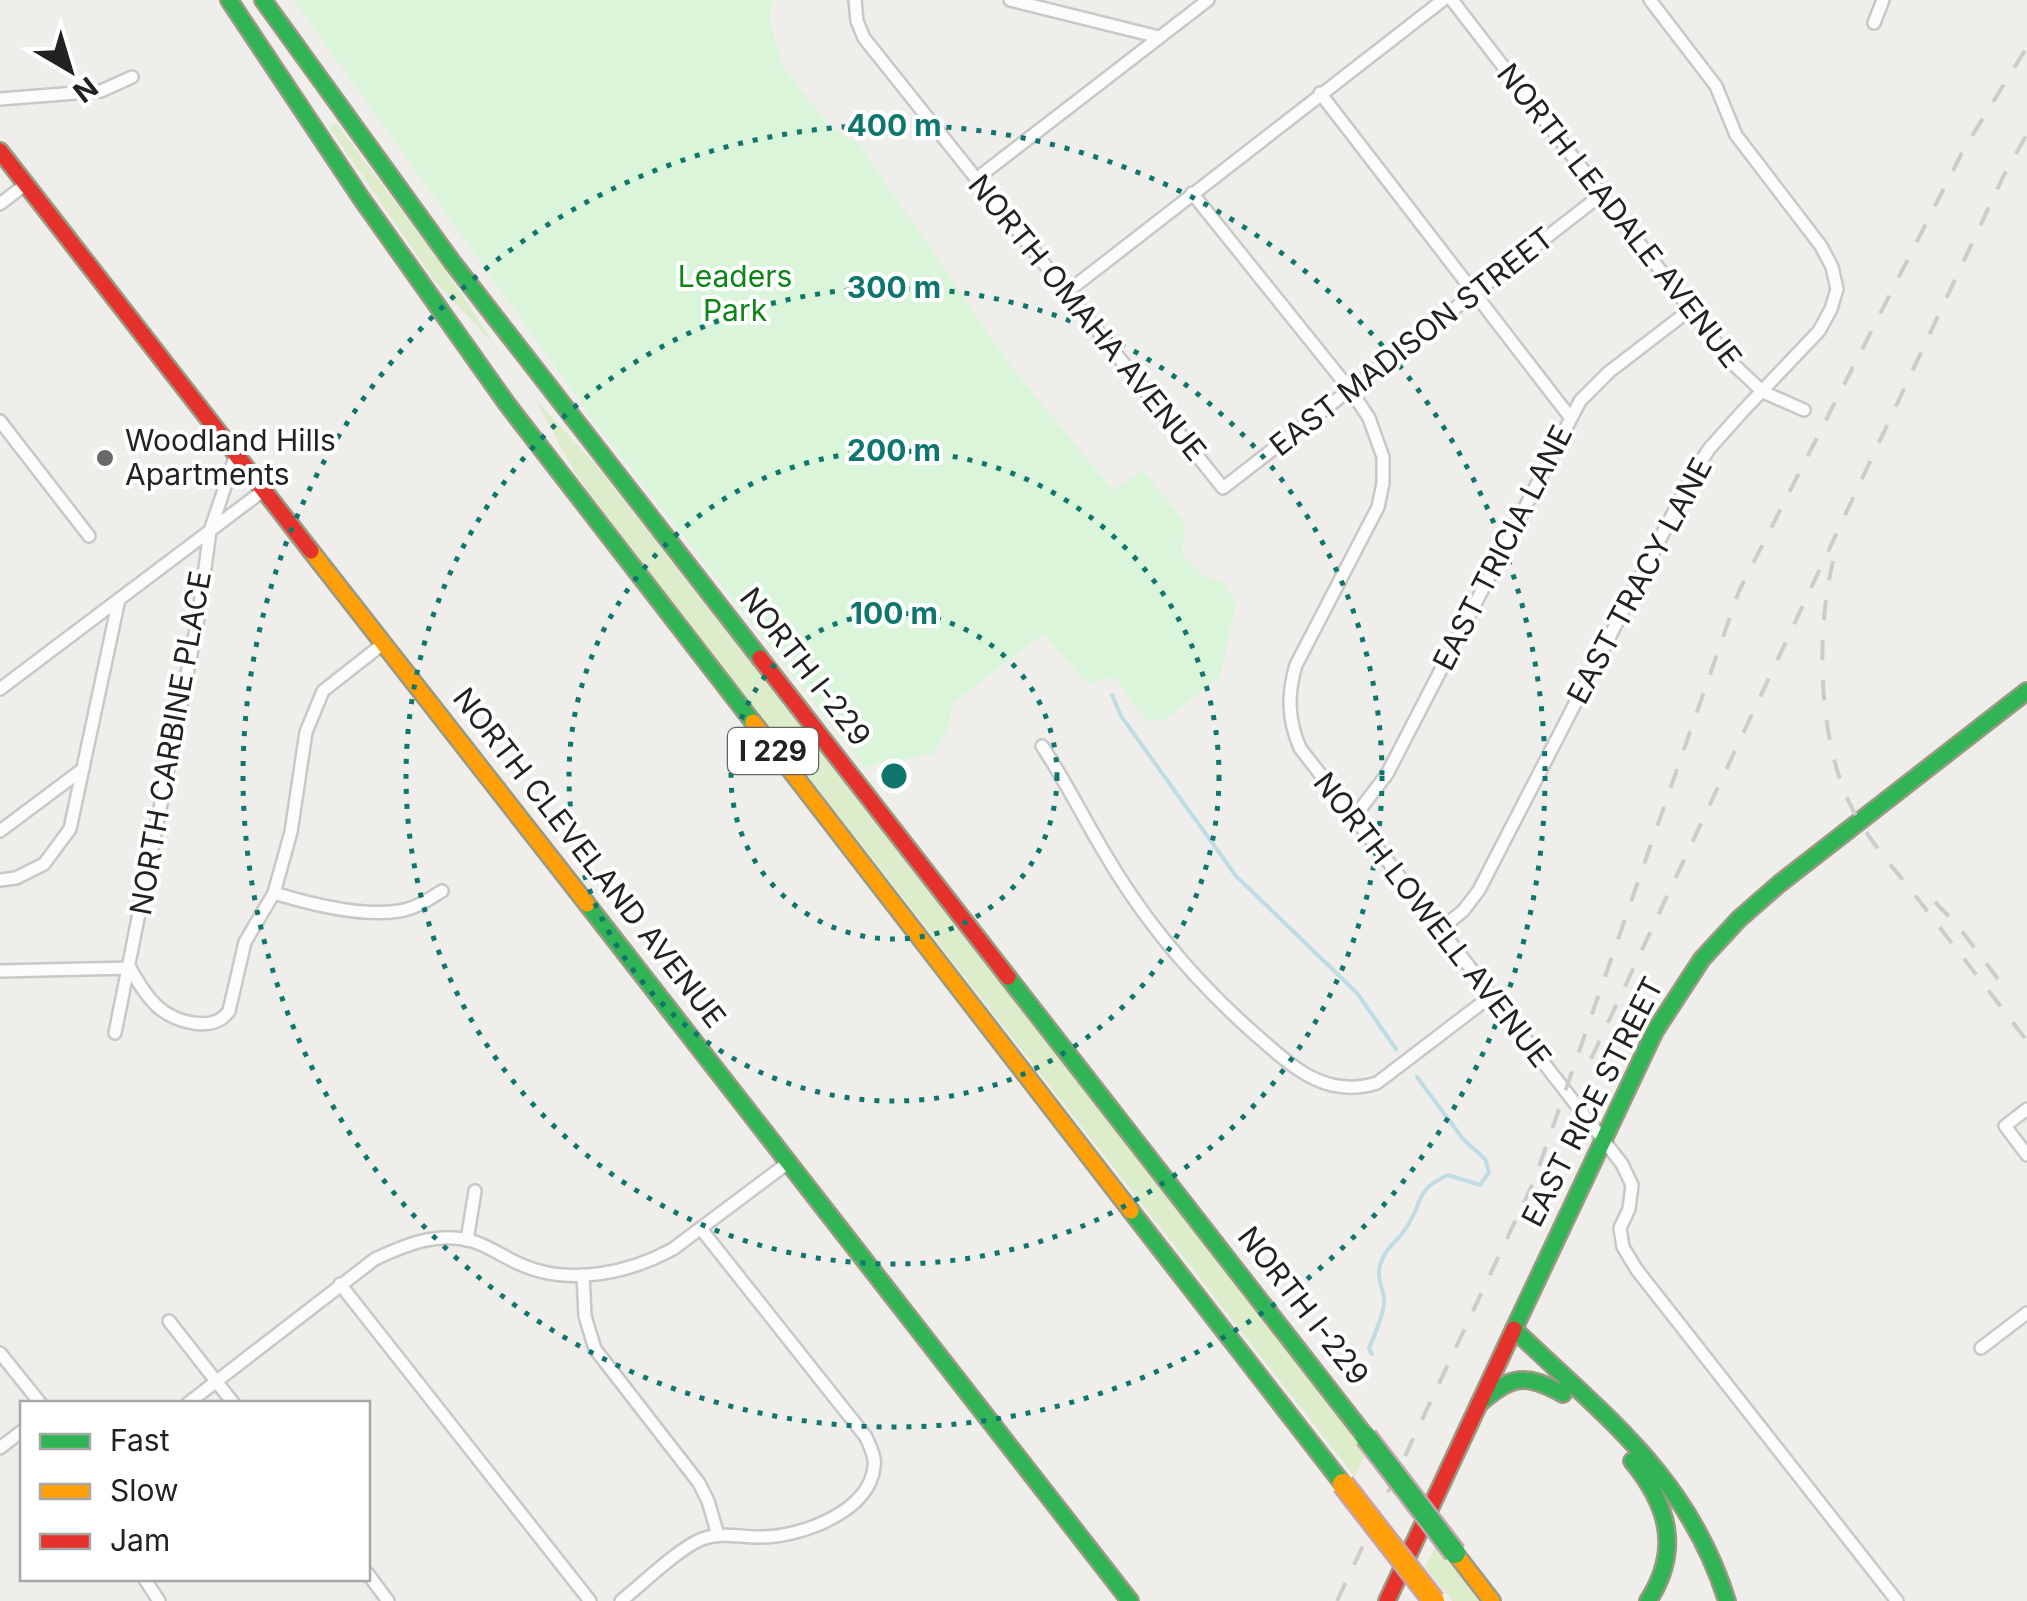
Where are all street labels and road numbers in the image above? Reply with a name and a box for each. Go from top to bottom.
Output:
street label: NORTH LEADALE AVENUE [1490,56,1750,375]
street label: NORTH OMAHA AVENUE [961,167,1214,468]
street label: EAST MADISON STREET [1262,219,1560,463]
street label: EAST TRICIA LANE [1425,419,1579,676]
street label: EAST TRACY LANE [1559,451,1719,710]
street label: NORTH CARBINE PLACE [122,568,218,918]
street label: NORTH I-229 [733,580,879,753]
street label: NORTH CLEVELAND AVENUE [446,680,734,1034]
road number: I 229 [728,728,818,774]
street label: NORTH LOWELL AVENUE [1306,765,1559,1074]
street label: EAST RICE STREET [1514,971,1671,1232]
street label: NORTH I-229 [1231,1219,1377,1392]

